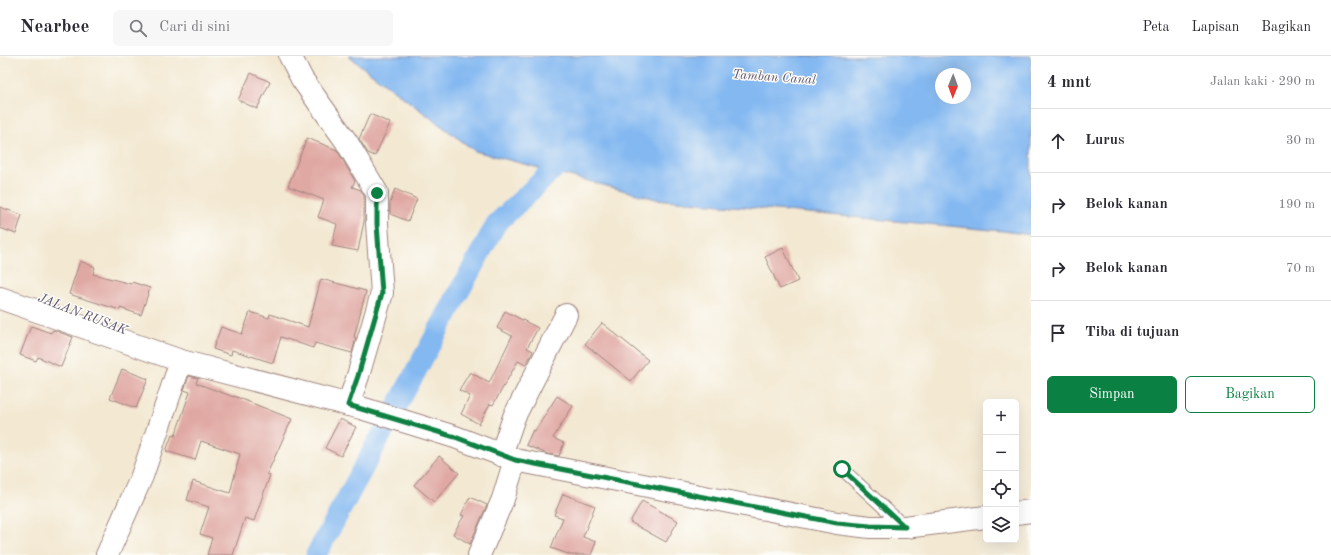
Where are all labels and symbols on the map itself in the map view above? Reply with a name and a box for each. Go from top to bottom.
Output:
water label: Tamban Canal [732,68,816,87]
north arrow [935,68,971,104]
route end [368,184,386,202]
water label: JALAN RUSAK [36,291,130,338]
route start [833,460,851,478]

